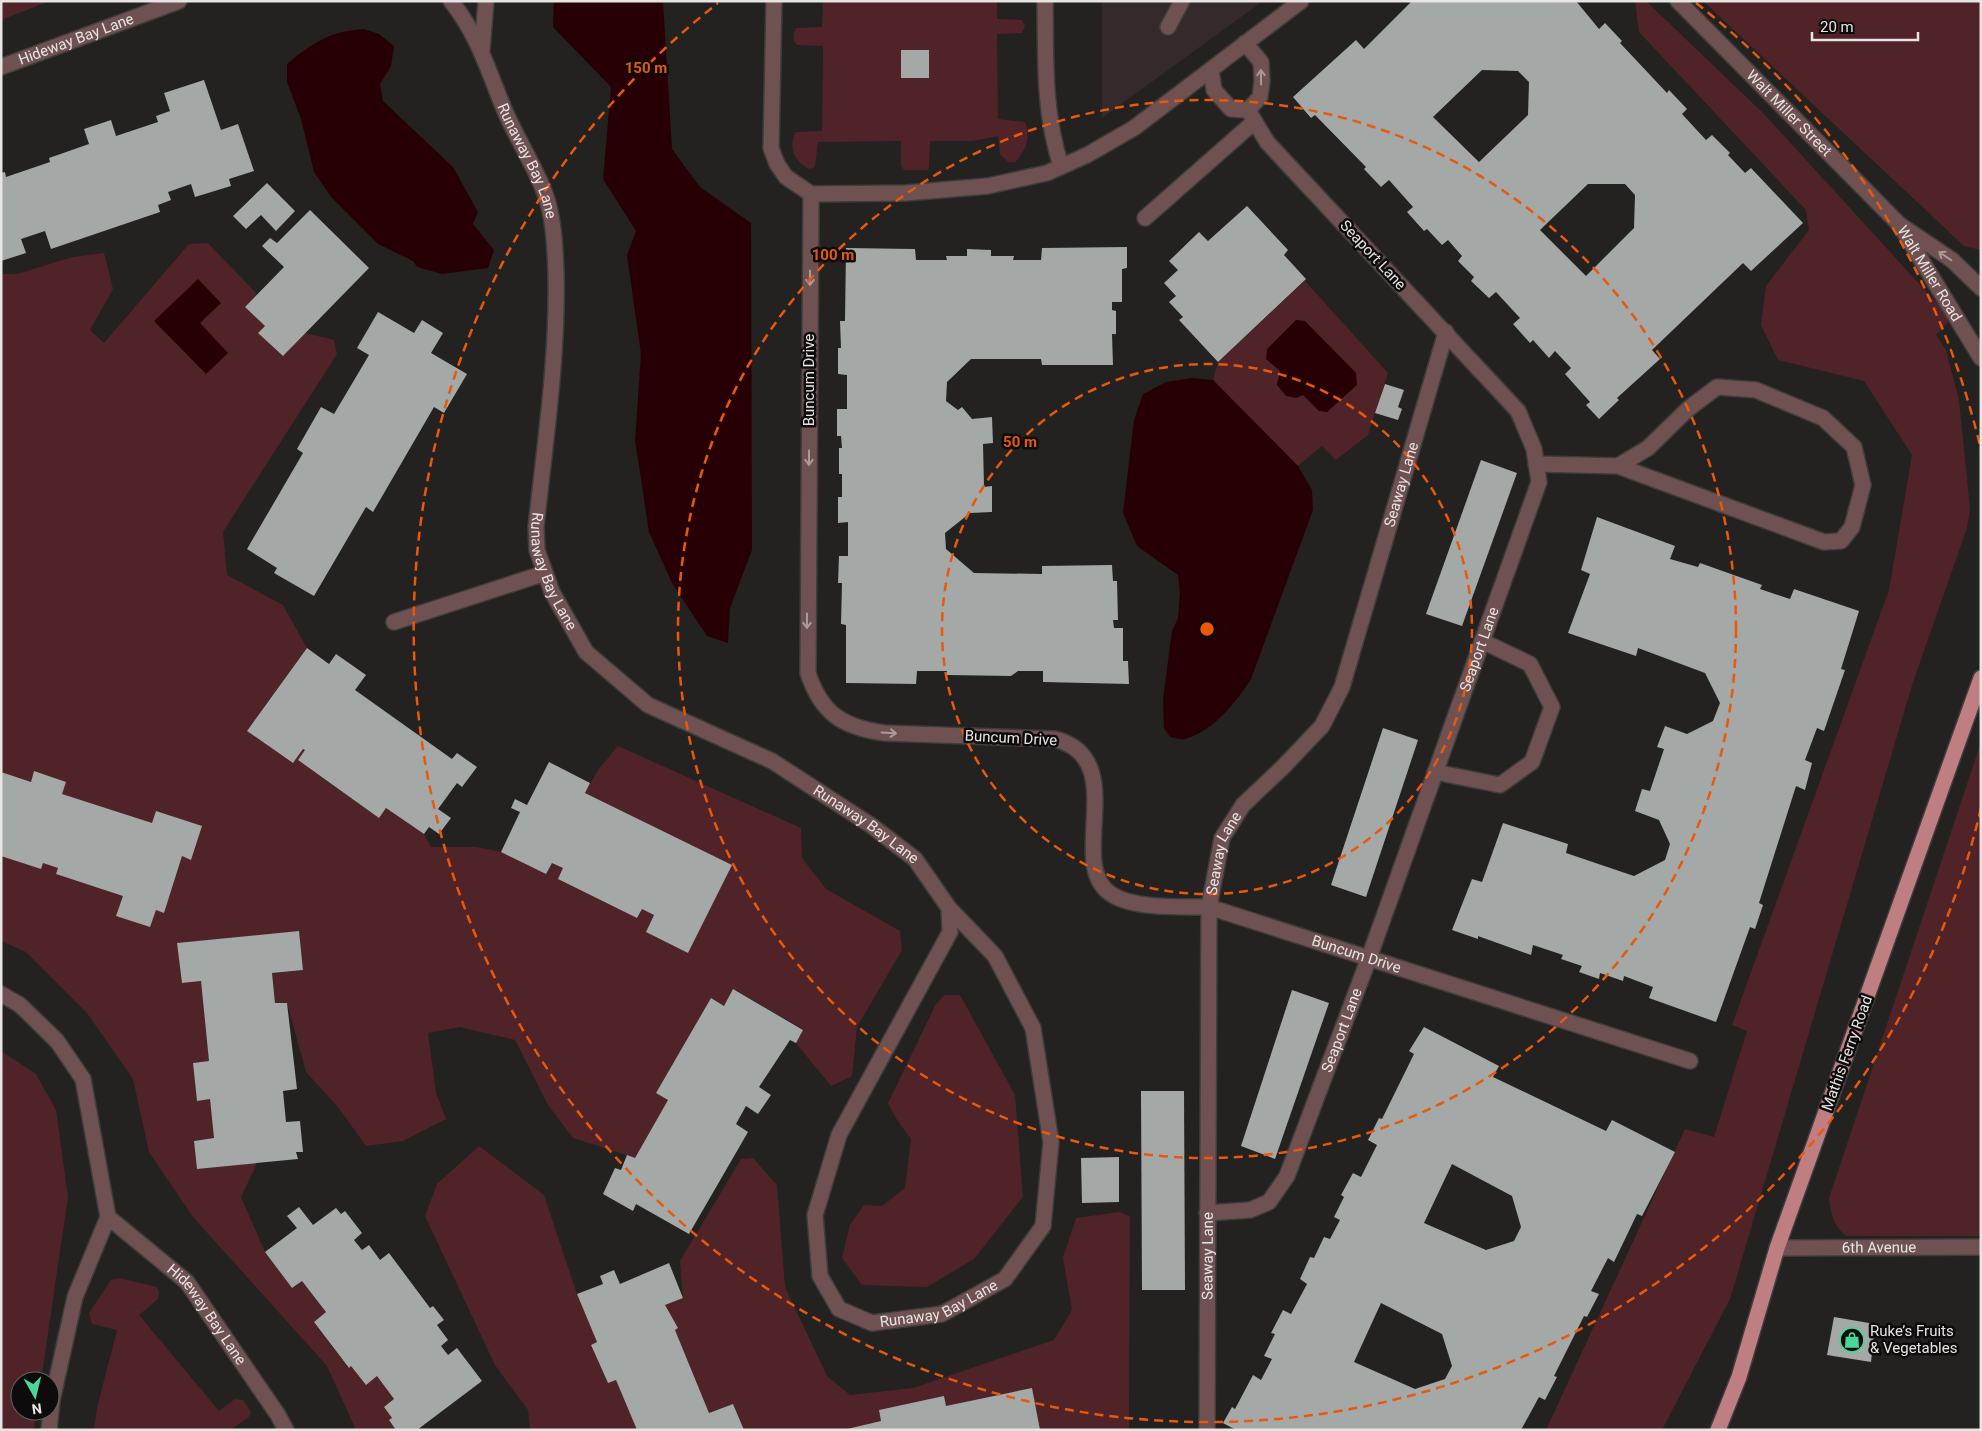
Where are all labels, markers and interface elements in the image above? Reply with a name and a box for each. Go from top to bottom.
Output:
street label: Hideway Bay Lane [16,10,136,69]
scale bar [1812,10,1918,42]
text: 20 m [1820,18,1854,36]
text: 150 m [625,59,667,77]
street label: Walt Miller Street [1743,66,1836,160]
one-way arrow [1257,70,1266,86]
street label: Runaway Bay Lane [494,101,560,220]
street label: Seaport Lane [1336,216,1410,294]
street label: Walt Miller Road [1894,223,1966,325]
text: 100 m [812,246,854,264]
one-way arrow [1938,251,1952,261]
one-way arrow [805,270,815,286]
street label: Buncum Drive [800,334,818,426]
text: 50 m [1003,433,1037,451]
street label: Seaway Lane [1380,440,1422,529]
one-way arrow [804,450,814,466]
street label: Runaway Bay Lane [527,511,581,633]
street label: Seaport Lane [1456,605,1503,694]
one-way arrow [802,612,812,628]
centre of rings [1198,620,1216,638]
street label: Buncum Drive [964,727,1058,749]
one-way arrow [881,728,897,737]
street label: Runaway Bay Lane [810,781,922,868]
street label: Seaway Lane [1202,808,1246,897]
street label: Buncum Drive [1310,931,1403,977]
street label: Seaport Lane [1318,986,1366,1075]
street label: Mathis Ferry Road [1818,993,1876,1113]
street label: Seaway Lane [1198,1212,1217,1300]
street label: 6th Avenue [1842,1238,1916,1257]
street label: Hideway Bay Lane [163,1260,250,1368]
street label: Runaway Bay Lane [879,1276,1001,1331]
place label: Ruke’s Fruits & Vegetables [1870,1322,1957,1357]
shop icon: Ruke’s Fruits & Vegetables [1839,1327,1865,1353]
north arrow [10,1371,60,1421]
text: N [31,1400,43,1417]

